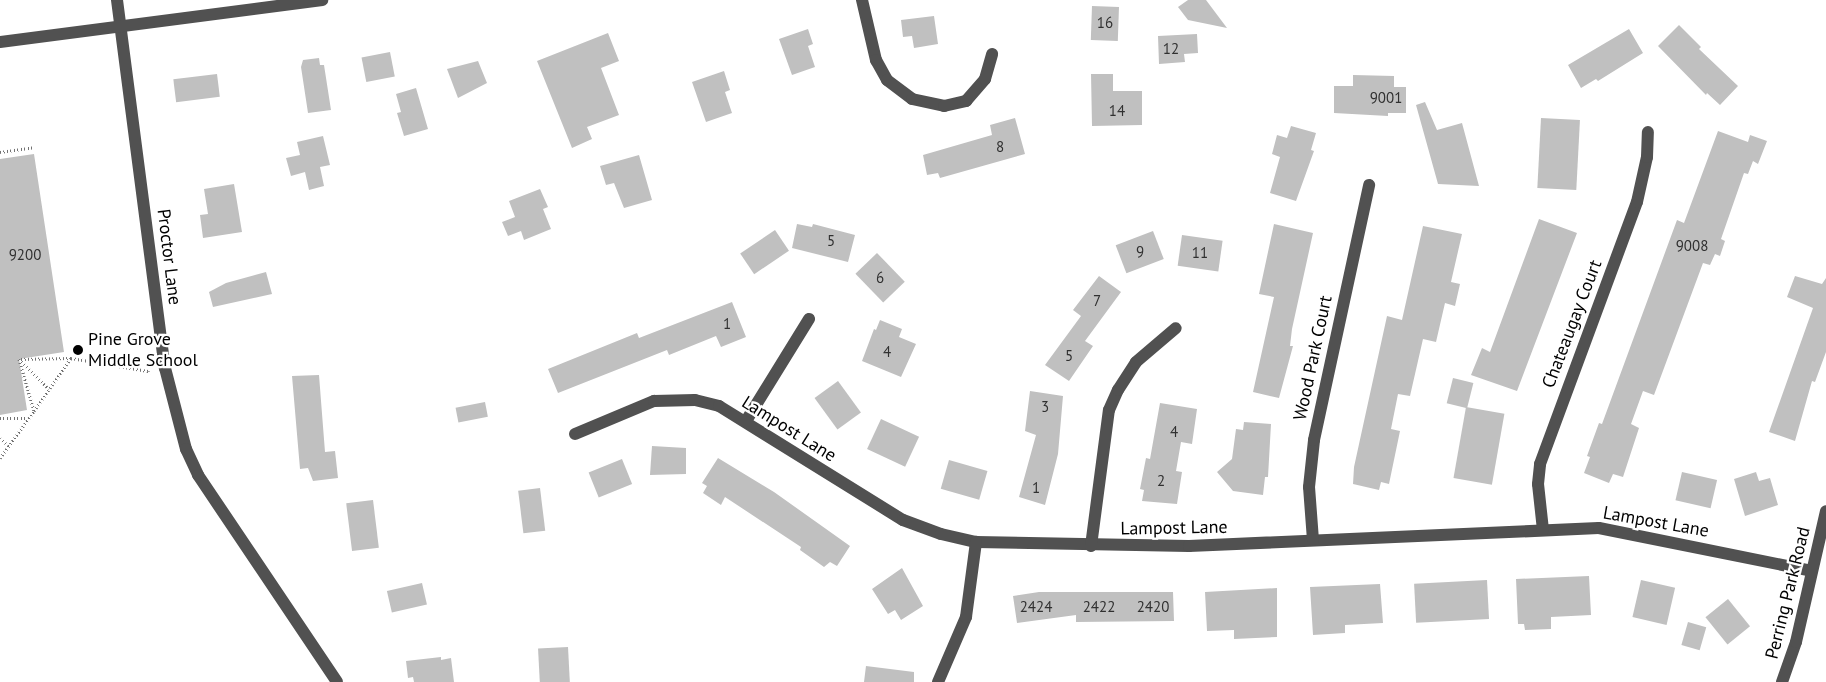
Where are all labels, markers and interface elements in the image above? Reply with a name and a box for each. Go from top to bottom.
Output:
house number: 16 [1097,14,1113,32]
house number: 12 [1163,40,1179,58]
house number: 9001 [1370,89,1402,107]
house number: 14 [1109,102,1125,120]
house number: 8 [996,138,1004,156]
street label: Proctor Lane [152,208,186,306]
house number: 5 [827,232,835,250]
house number: 9008 [1676,237,1708,255]
house number: 9 [1136,243,1144,261]
house number: 11 [1192,244,1208,262]
house number: 9200 [9,246,41,264]
street label: Chateaugay Court [1537,257,1607,391]
house number: 6 [876,269,884,287]
house number: 7 [1093,292,1101,310]
street label: Wood Park Court [1289,293,1337,423]
house number: 1 [723,315,731,333]
place label: Pine Grove Middle School [88,329,198,372]
house number: 4 [883,343,891,361]
marker: Pine Grove Middle School [72,344,84,356]
house number: 5 [1065,347,1073,365]
street label: Lampost Lane [738,391,840,467]
house number: 3 [1041,398,1049,416]
house number: 4 [1170,423,1178,441]
house number: 2 [1157,472,1165,490]
house number: 1 [1032,479,1040,497]
street label: Lampost Lane [1601,502,1711,542]
street label: Lampost Lane [1120,516,1228,540]
street label: Perring Park Road [1761,524,1815,662]
house number: 2424 [1020,598,1052,616]
house number: 2422 [1083,598,1115,616]
house number: 2420 [1137,598,1169,616]

